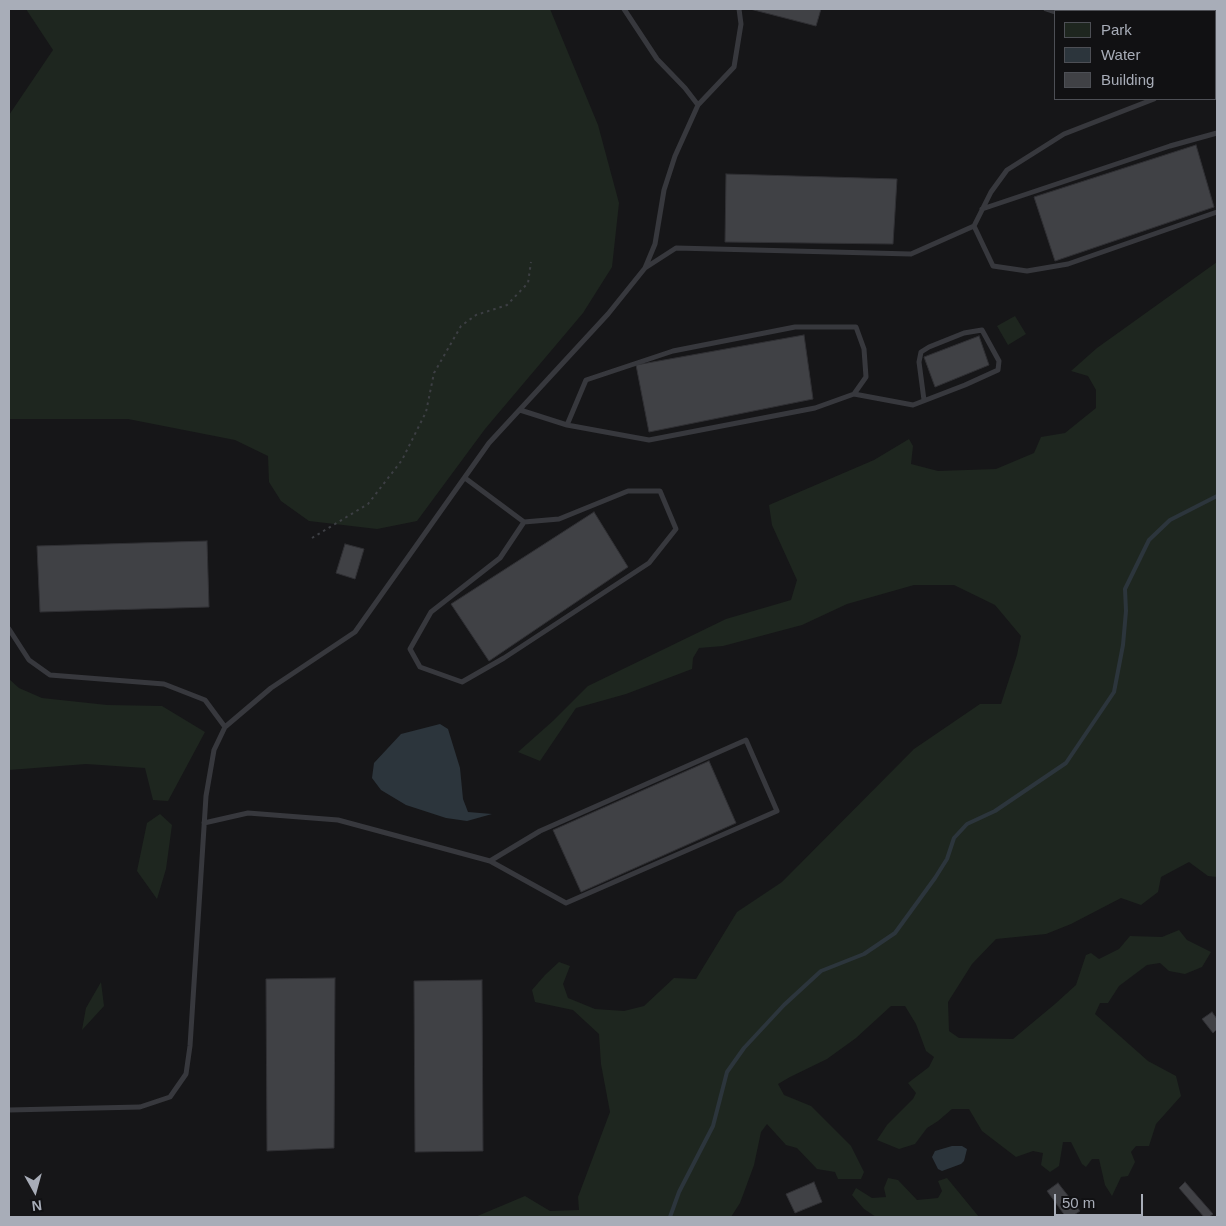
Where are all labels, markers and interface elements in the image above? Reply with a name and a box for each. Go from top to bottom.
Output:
legend [1054,10,1216,100]
text: Park [1101,21,1132,38]
text: Water [1101,46,1140,63]
text: Building [1101,71,1154,88]
north arrow [10,1166,60,1216]
scale bar [1056,1184,1145,1216]
text: 50 m [1062,1194,1095,1211]
text: N [31,1197,43,1214]

